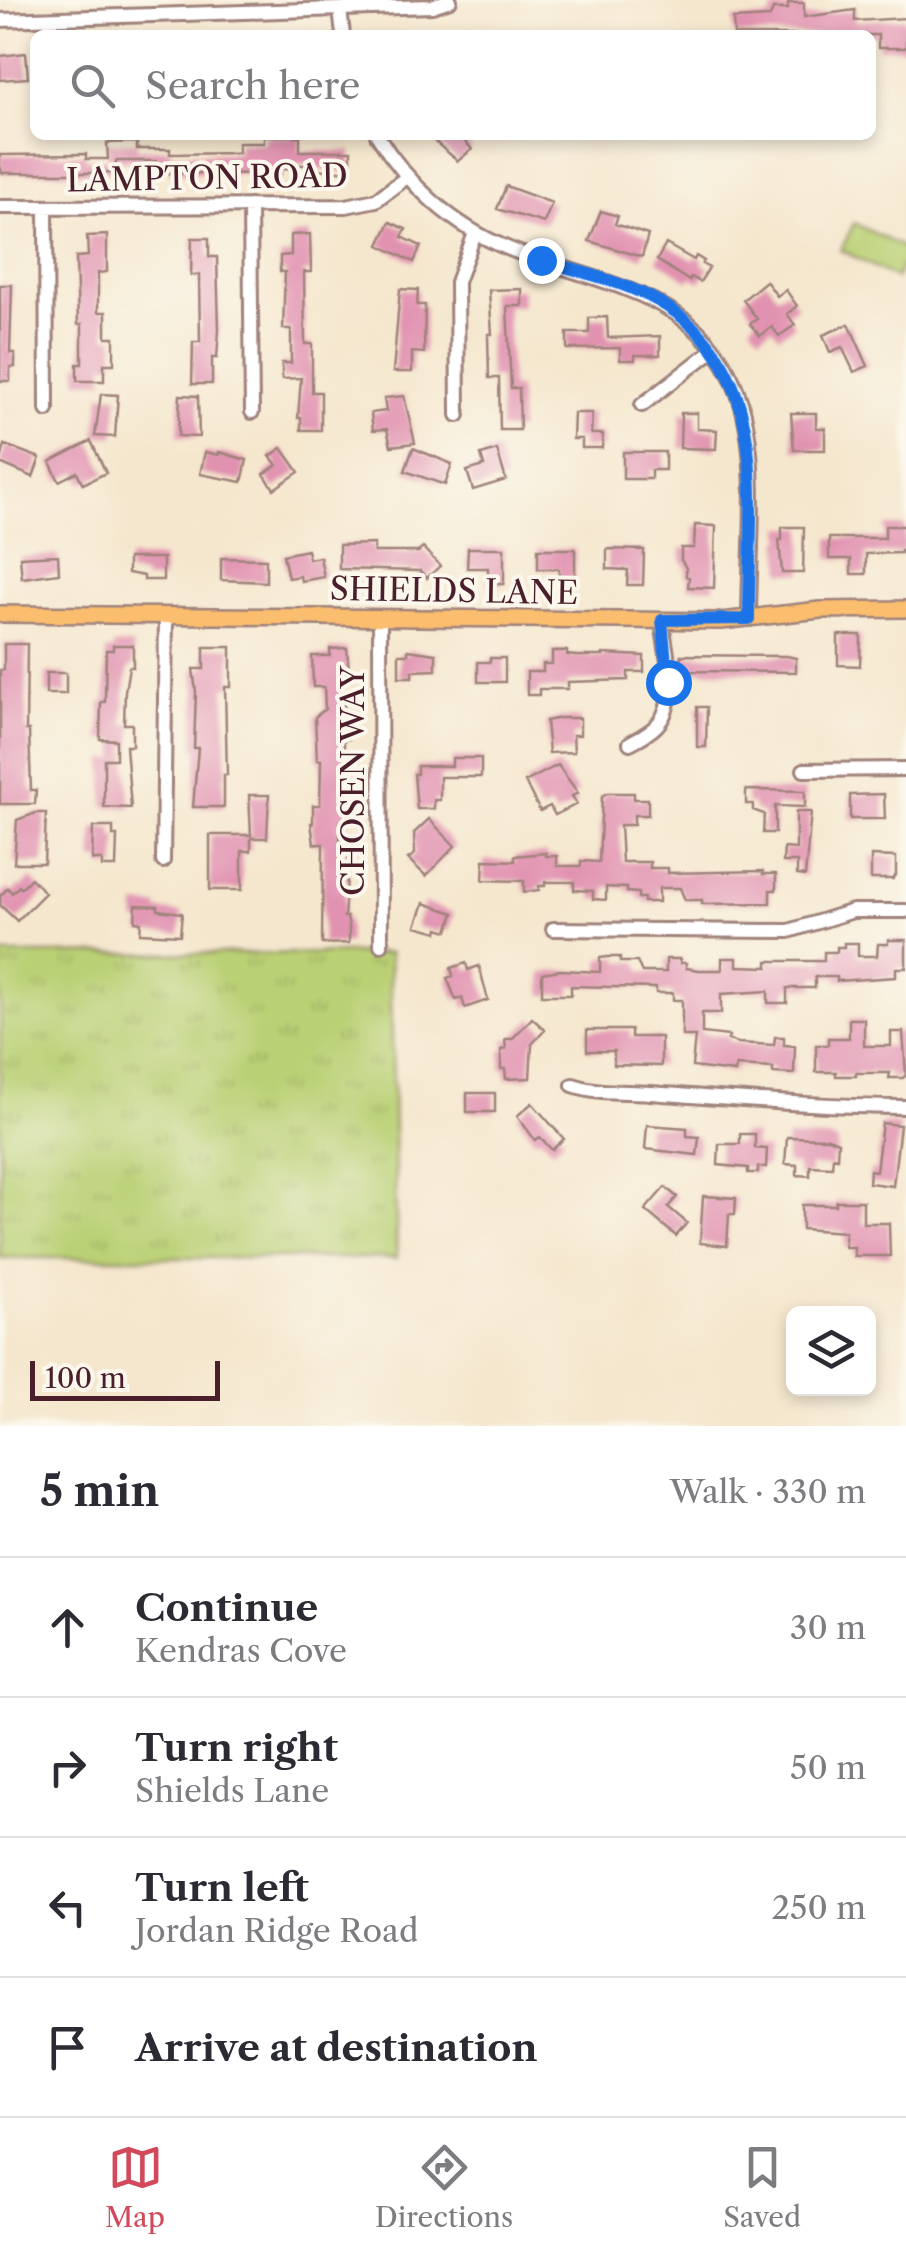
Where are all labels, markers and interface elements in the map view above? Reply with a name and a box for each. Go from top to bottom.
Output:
search box [30,30,876,140]
icon: search [65,58,120,113]
text: Search here [145,62,360,109]
street label: LAMPTON ROAD [66,156,348,199]
route end [519,238,565,284]
street label: SHIELDS LANE [329,569,579,612]
route start [646,660,692,706]
street label: CHOSEN WAY [333,665,372,896]
map controls [786,1306,876,1396]
button: layers [786,1306,876,1396]
scale bar [30,1356,220,1400]
text: 100 m [45,1361,126,1395]
text: 5 min [40,1465,159,1517]
text: Walk · 330 m [670,1472,866,1511]
text: Continue [135,1584,318,1631]
icon: ahead [40,1600,95,1655]
text: 30 m [790,1608,866,1647]
text: Kendras Cove [135,1631,347,1670]
text: Turn right [135,1724,338,1771]
icon: right [40,1740,95,1795]
text: 50 m [790,1748,866,1787]
text: Shields Lane [135,1771,329,1810]
text: Turn left [135,1864,309,1911]
icon: left [40,1880,95,1935]
text: 250 m [772,1888,866,1927]
text: Jordan Ridge Road [135,1911,418,1950]
icon: arrive [40,2020,95,2075]
text: Arrive at destination [135,2024,538,2071]
tab: Map [105,2140,165,2234]
tab: Directions [375,2140,513,2234]
tab: Saved [723,2140,801,2234]

